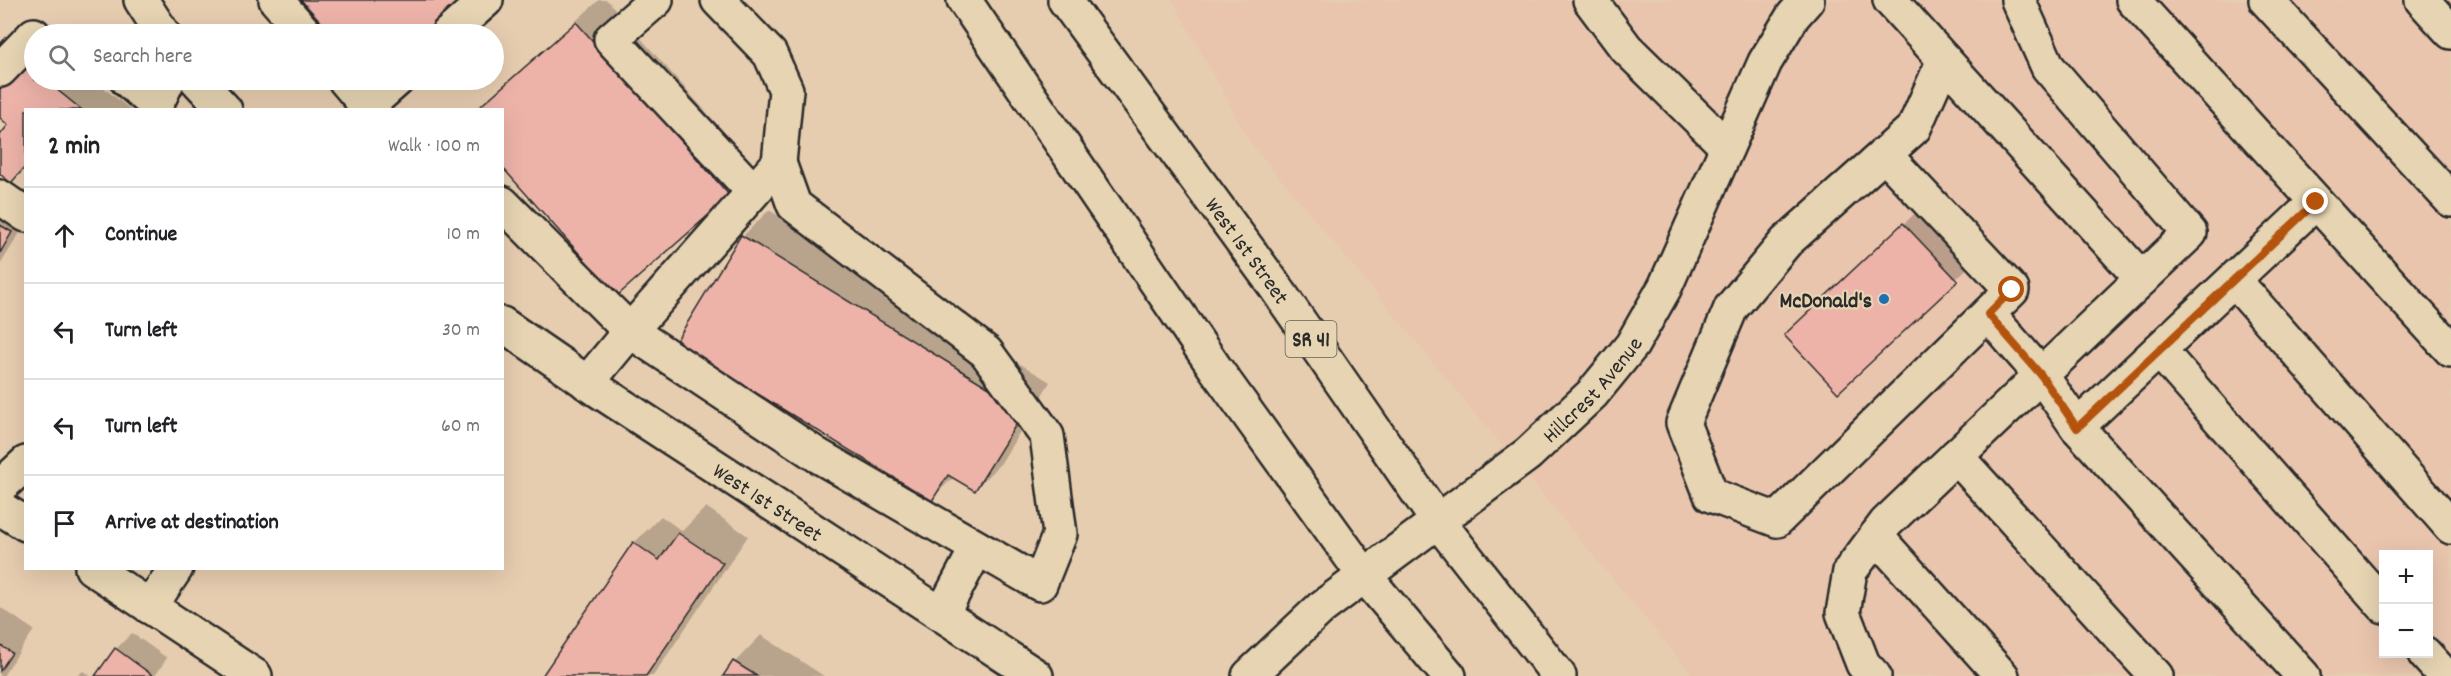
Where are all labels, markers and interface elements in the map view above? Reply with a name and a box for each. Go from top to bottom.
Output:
search box [24,24,504,90]
icon: search [45,41,78,74]
text: Search here [93,42,192,73]
text: 2 min [48,129,100,166]
text: Walk · 100 m [388,133,480,161]
route end [2302,188,2328,214]
street label: West 1st Street [1196,192,1295,312]
icon: ahead [48,219,81,252]
text: Continue [105,220,177,251]
text: 10 m [446,221,480,249]
route start [1998,276,2024,302]
place label: McDonald's [1779,287,1872,318]
marker: McDonald's [1877,292,1891,306]
icon: left [48,315,81,348]
text: Turn left [105,316,177,347]
text: 30 m [442,317,480,345]
road number: SR 41 [1286,321,1336,357]
street label: Hillcrest Avenue [1537,332,1652,452]
icon: left [48,411,81,444]
text: Turn left [105,412,177,443]
text: 60 m [441,413,480,441]
street label: West 1st Street [705,457,828,551]
icon: arrive [48,507,81,540]
text: Arrive at destination [105,508,279,539]
map controls [2379,550,2433,658]
button: + [2379,550,2433,604]
button: − [2379,604,2433,658]

